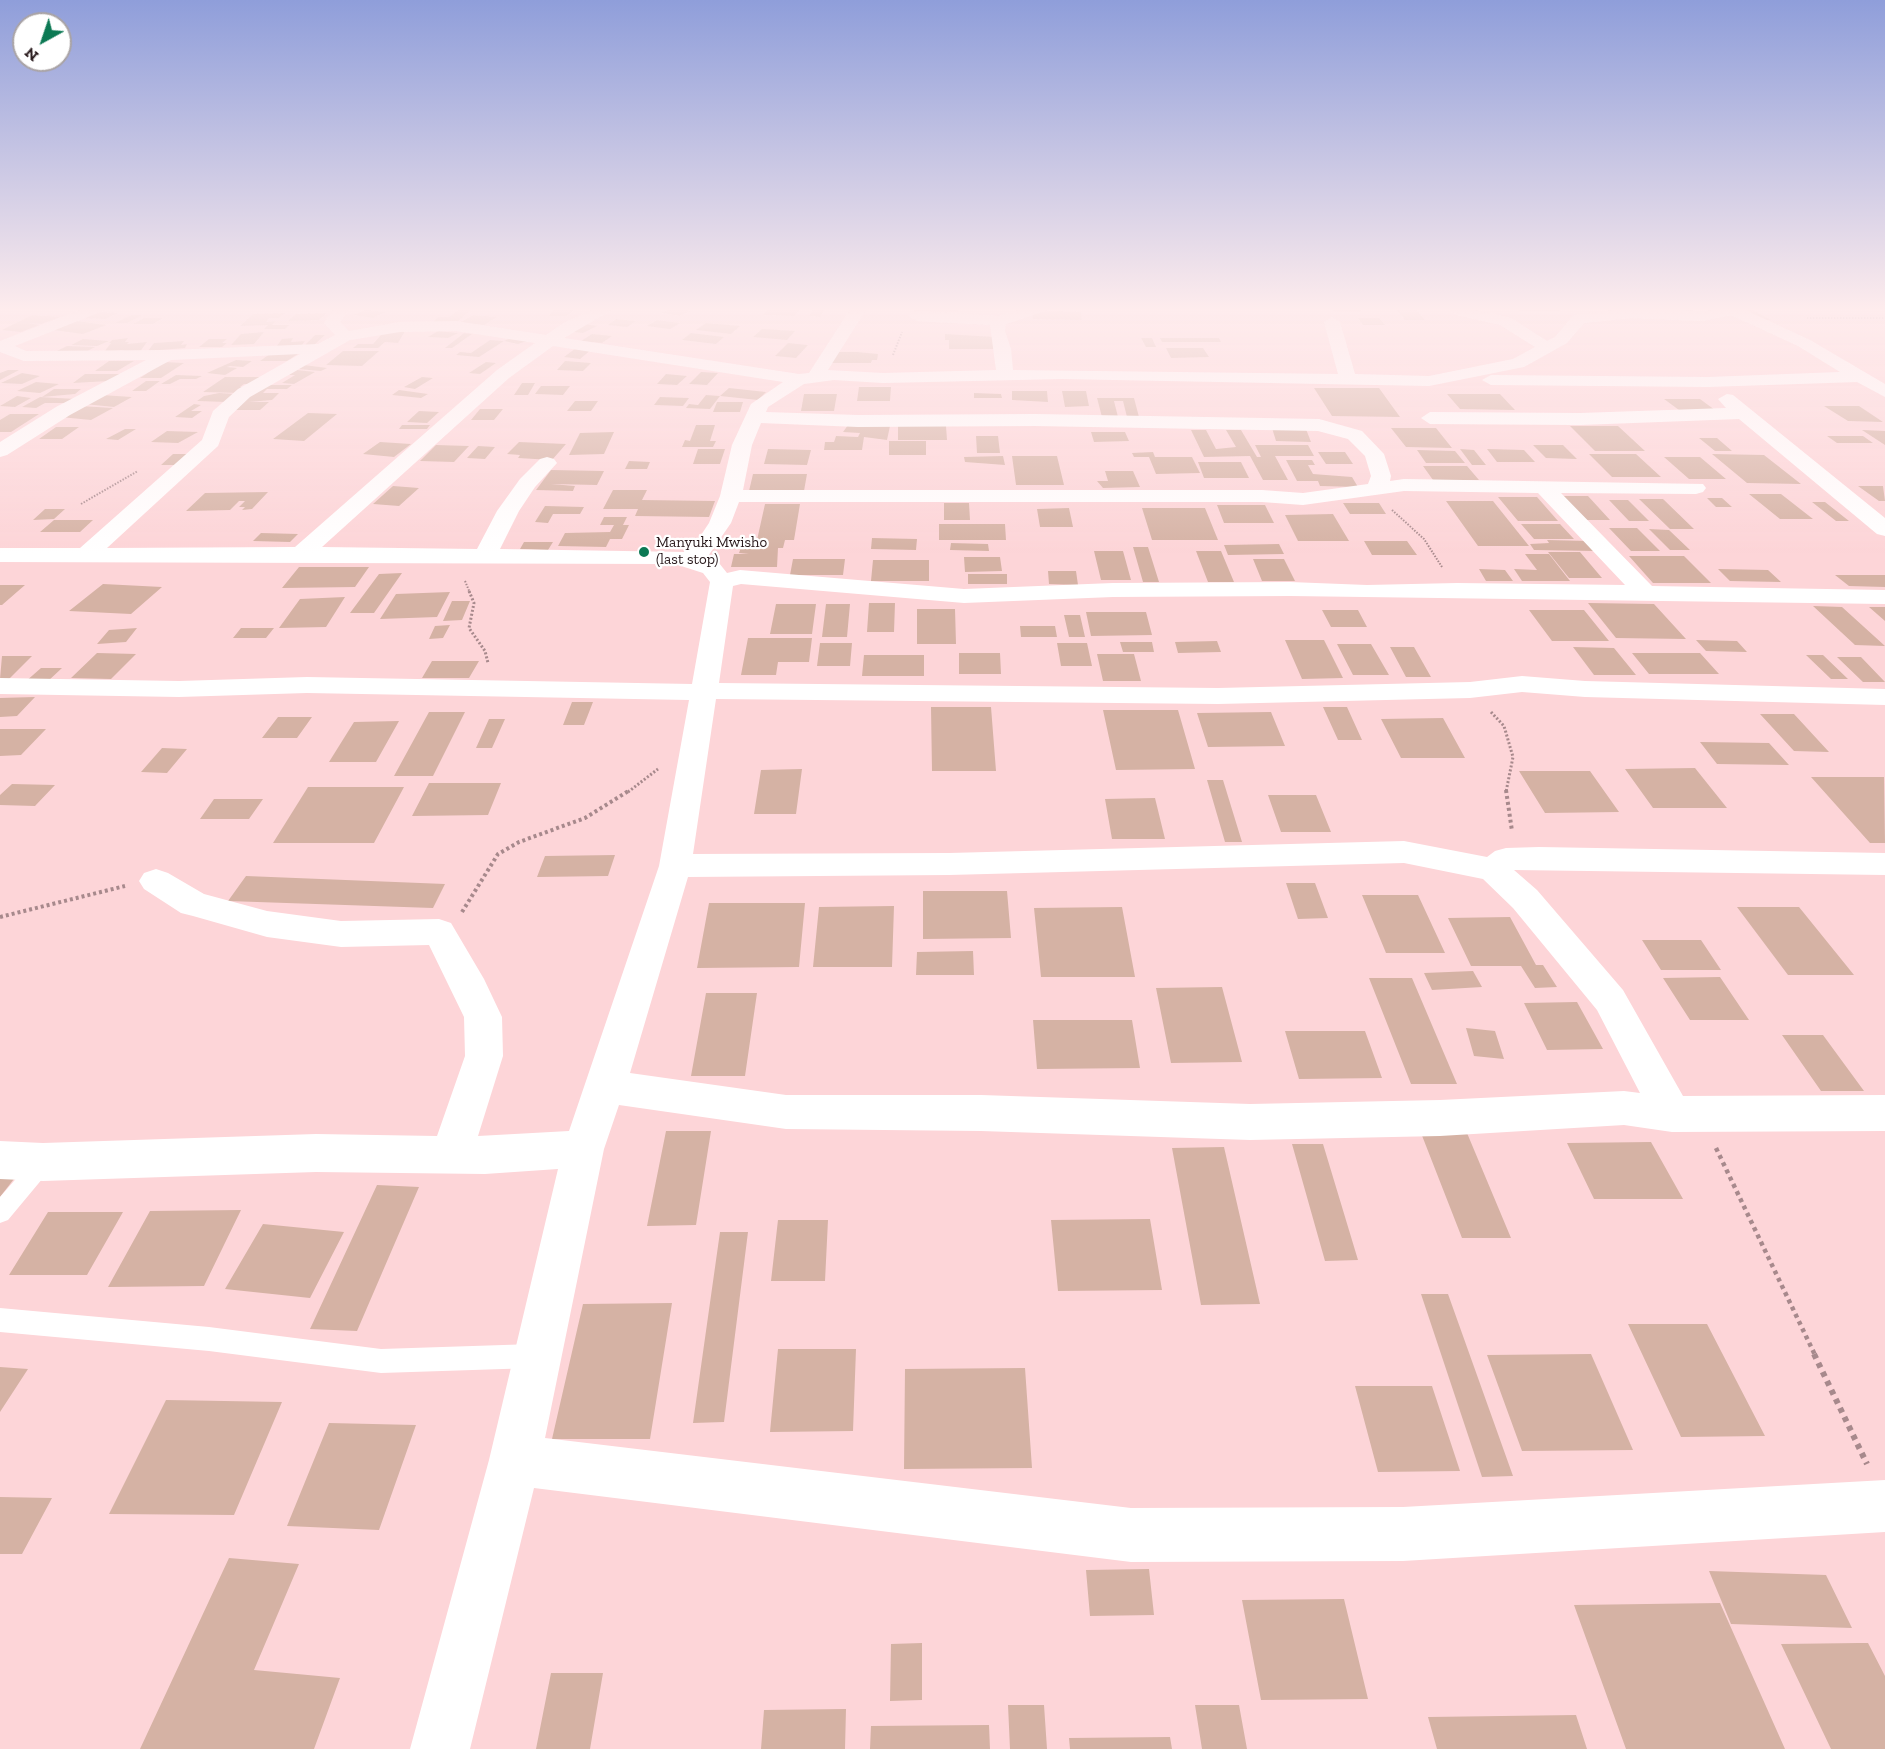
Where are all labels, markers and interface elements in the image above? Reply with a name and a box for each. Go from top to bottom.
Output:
north arrow [12,12,72,72]
text: N [21,43,42,66]
place label: Manyuki Mwisho (last stop) [656,534,767,569]
marker: Manyuki Mwisho (last stop) [637,545,651,559]

